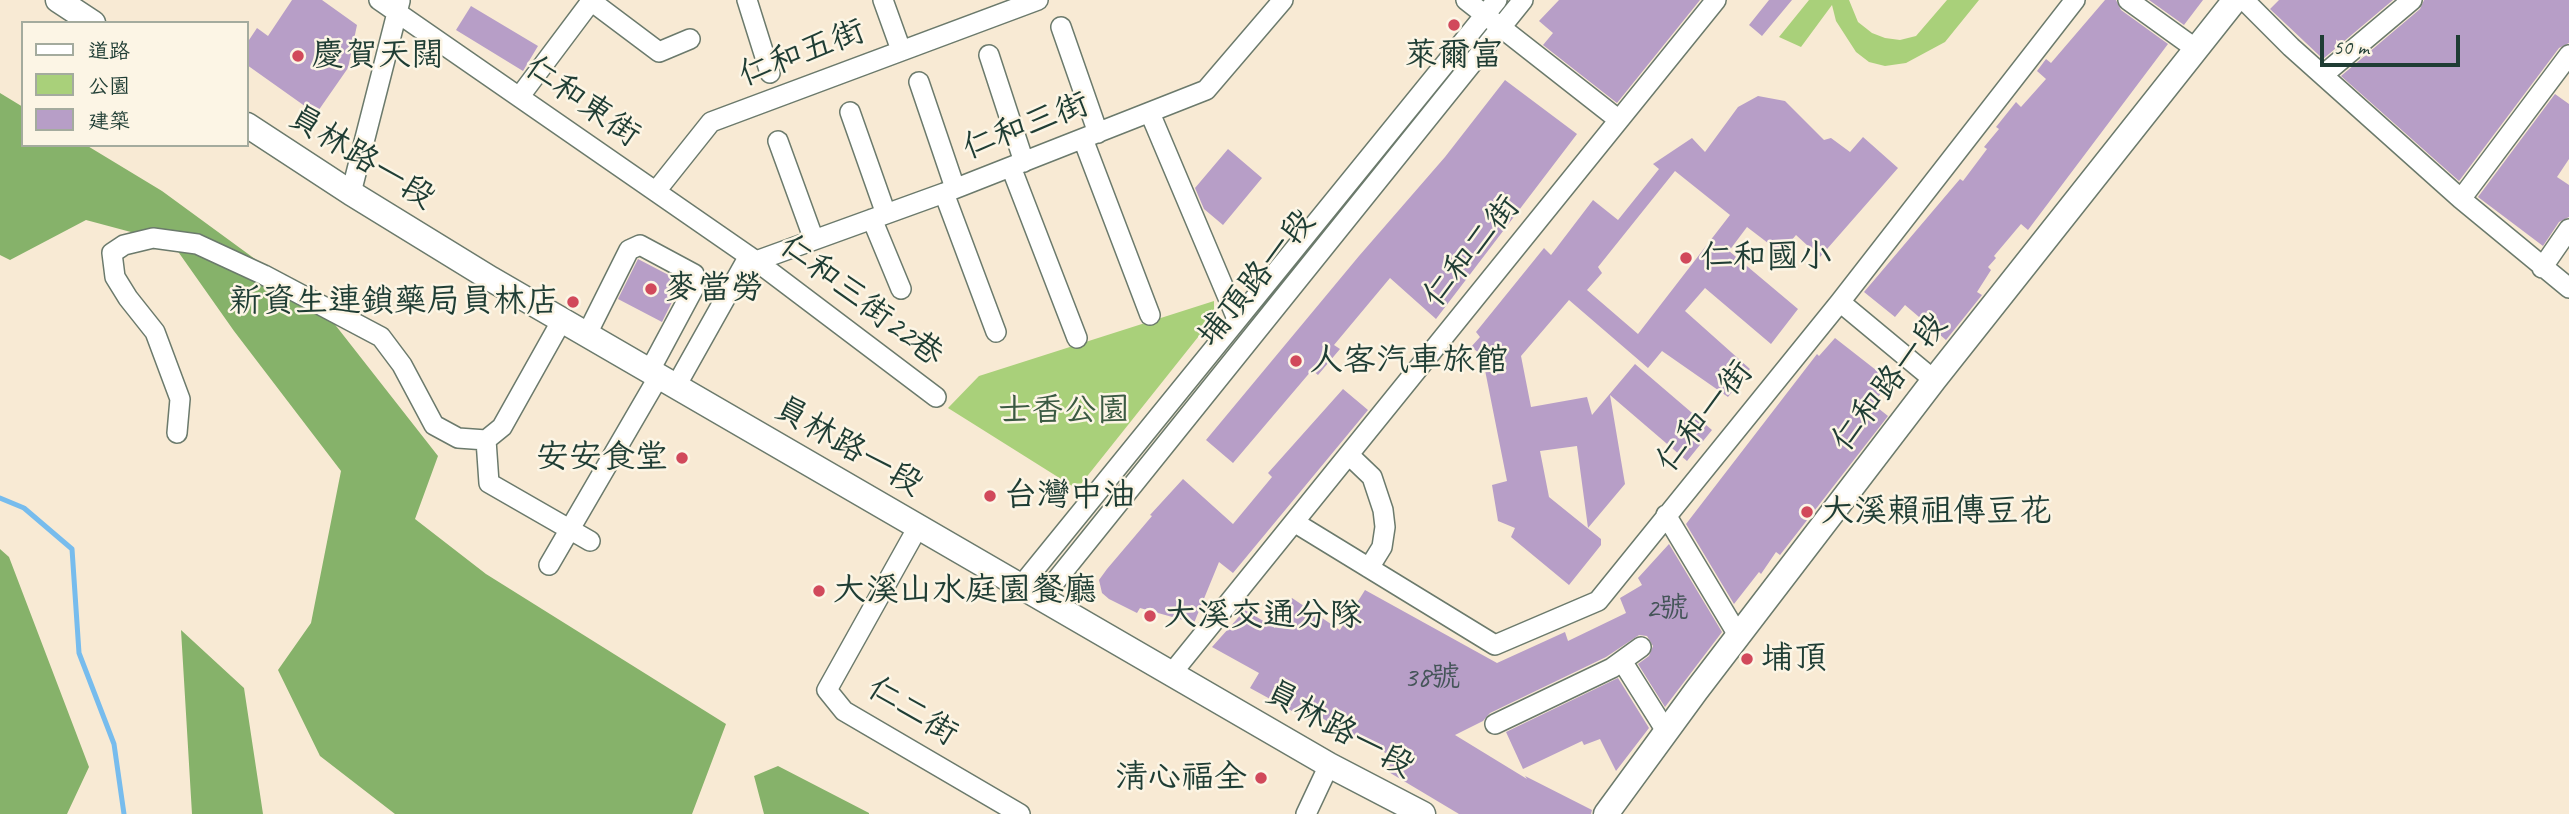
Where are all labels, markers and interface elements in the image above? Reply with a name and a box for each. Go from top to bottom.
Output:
street label: 仁和五街 [733,12,871,96]
marker: 萊爾富 [1446,17,1462,33]
legend [21,21,248,147]
scale bar [2324,21,2464,65]
text: 50 m [2333,34,2369,60]
place label: 慶賀天闊 [312,36,444,76]
place label: 萊爾富 [1405,36,1503,76]
text: 道路 [88,38,130,64]
marker: 慶賀天闊 [290,48,306,64]
street label: 仁和東街 [517,48,647,156]
text: 公園 [88,73,130,99]
street label: 仁和三街 [957,85,1095,169]
street label: 員林路一段 [281,97,441,219]
text: 建築 [88,108,130,134]
street label: 仁和二街 [1415,188,1529,316]
street label: 埔頂路一段 [1190,202,1324,356]
street label: 仁和三街22巷 [771,227,951,375]
place label: 仁和國小 [1700,238,1832,278]
marker: 仁和國小 [1678,250,1694,266]
place label: 麥當勞 [665,269,764,309]
marker: 麥當勞 [643,281,659,297]
place label: 新資生連鎖藥局員林店 [229,282,559,322]
marker: 新資生連鎖藥局員林店 [565,294,581,310]
street label: 仁和路一段 [1824,306,1956,460]
place label: 人客汽車旅館 [1310,341,1508,381]
marker: 人客汽車旅館 [1288,353,1304,369]
street label: 仁和一街 [1648,353,1762,481]
street label: 員林路一段 [767,389,929,505]
park label: 士香公園 [998,391,1130,431]
place label: 安安食堂 [536,438,668,478]
marker: 安安食堂 [674,450,690,466]
place label: 台灣中油 [1004,476,1136,516]
marker: 台灣中油 [982,488,998,504]
place label: 大溪賴祖傳豆花 [1821,492,2052,532]
marker: 大溪賴祖傳豆花 [1799,504,1815,520]
place label: 大溪山水庭園餐廳 [833,571,1097,611]
marker: 大溪山水庭園餐廳 [811,583,827,599]
house number: 2號 [1645,591,1689,627]
place label: 大溪交通分隊 [1164,596,1362,636]
marker: 大溪交通分隊 [1142,608,1158,624]
place label: 埔頂 [1761,639,1827,679]
marker: 埔頂 [1739,651,1755,667]
house number: 38號 [1404,660,1460,696]
street label: 仁二街 [860,669,964,755]
street label: 員林路一段 [1257,673,1421,787]
place label: 清心福全 [1115,758,1247,798]
marker: 清心福全 [1253,770,1269,786]

